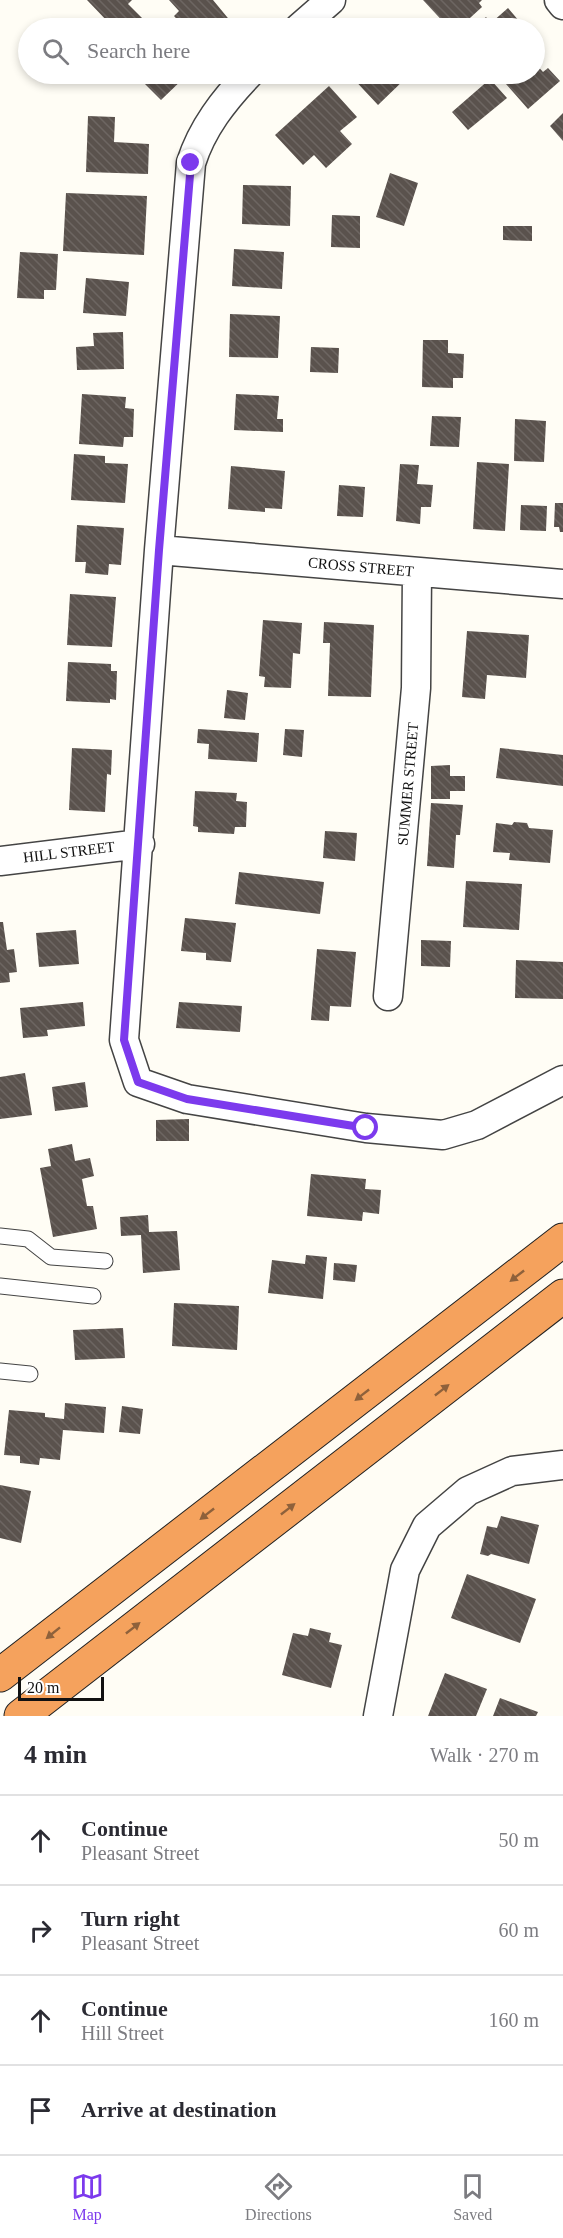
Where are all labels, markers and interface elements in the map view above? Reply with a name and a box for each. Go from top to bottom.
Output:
search box [18,18,545,84]
icon: search [39,35,72,68]
text: Search here [87,38,190,63]
route end [177,149,203,175]
street label: CROSS STREET [307,554,415,580]
street label: SUMMER STREET [395,722,421,846]
street label: HILL STREET [22,838,116,866]
route start [352,1114,378,1140]
one-way arrow [509,1270,525,1282]
one-way arrow [435,1384,450,1396]
one-way arrow [354,1389,370,1401]
one-way arrow [280,1503,295,1515]
one-way arrow [200,1507,215,1519]
one-way arrow [126,1622,141,1634]
one-way arrow [45,1626,61,1639]
scale bar [18,1674,104,1702]
text: 20 m [27,1679,59,1696]
text: 4 min [24,1740,87,1769]
text: Walk · 270 m [430,1744,539,1766]
text: Continue [81,1816,168,1841]
icon: ahead [24,1824,57,1857]
text: 50 m [498,1829,539,1851]
text: Pleasant Street [81,1842,199,1864]
text: Turn right [81,1906,180,1931]
icon: right [24,1914,57,1947]
text: 60 m [498,1919,539,1941]
text: Pleasant Street [81,1932,199,1954]
text: Continue [81,1996,168,2021]
icon: ahead [24,2004,57,2037]
text: 160 m [488,2009,539,2031]
text: Hill Street [81,2022,164,2044]
icon: arrive [24,2094,57,2127]
text: Arrive at destination [81,2097,277,2122]
tab: Map [71,2170,104,2224]
tab: Directions [245,2170,312,2224]
tab: Saved [453,2170,492,2224]

